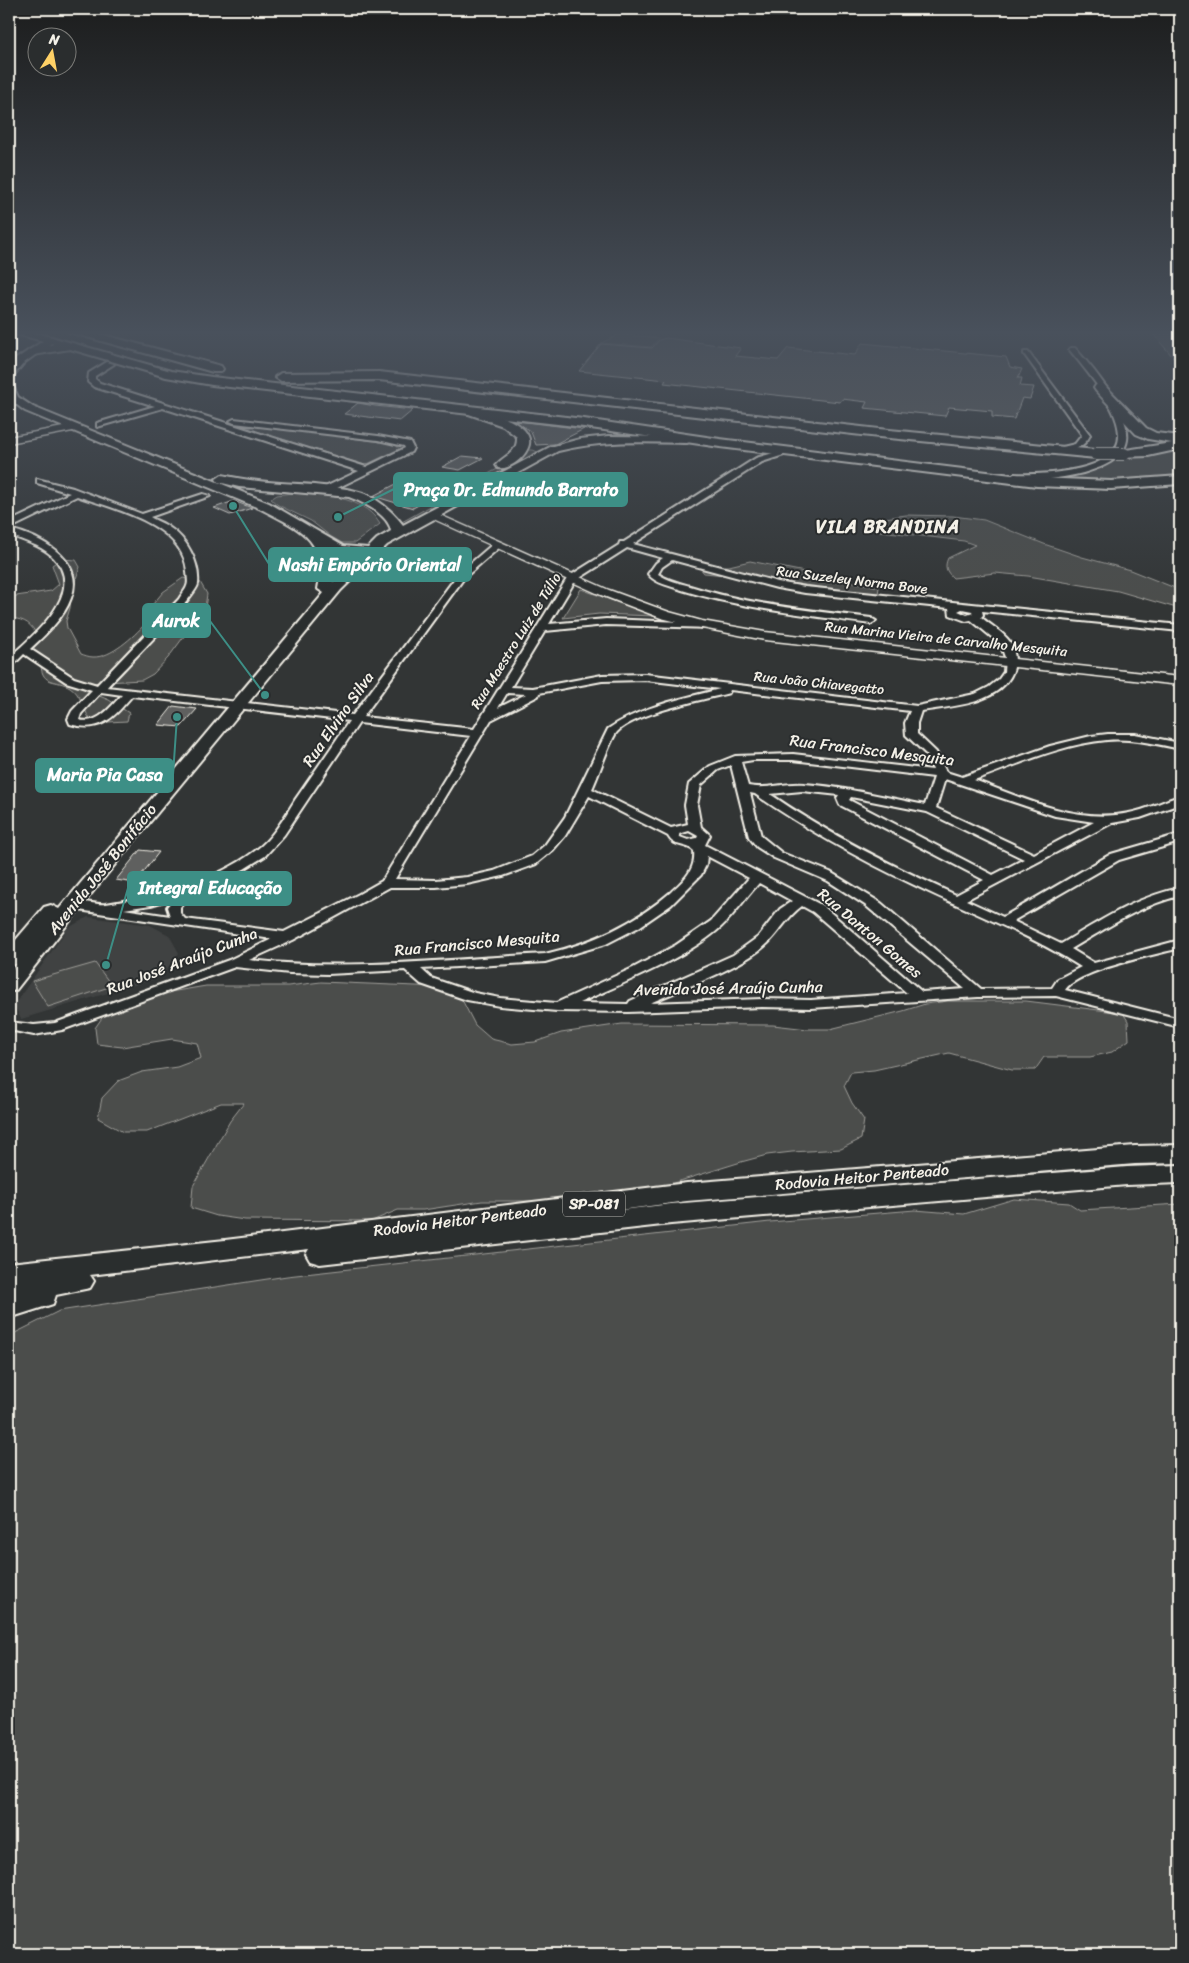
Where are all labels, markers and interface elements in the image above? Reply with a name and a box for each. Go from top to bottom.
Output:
text: N [46,26,62,53]
north arrow [28,28,78,78]
callout: Praça Dr. Edmundo Barrato [394,473,627,506]
text: Praça Dr. Edmundo Barrato [404,474,619,506]
district label: VILA BRANDINA [816,511,960,543]
callout: Nashi Empório Oriental [269,548,471,581]
text: Nashi Empório Oriental [278,549,462,581]
street label: Rua Suzeley Norma Bove [775,558,929,602]
street label: Rua Maestro Luiz de Túlio [464,568,568,714]
callout: Aurok [143,604,210,637]
text: Aurok [151,605,200,637]
street label: Rua Marina Vieira de Carvalho Mesquita [824,614,1069,664]
street label: Rua João Chiavegatto [753,664,885,702]
street label: Rua Elvino Silva [294,665,382,773]
street label: Rua Francisco Mesquita [788,726,956,774]
callout: Maria Pia Casa [36,759,173,792]
text: Maria Pia Casa [46,759,163,791]
street label: Avenida José Bonifácio [39,797,164,942]
callout: Integral Educação [128,872,291,905]
text: Integral Educação [137,872,283,904]
street label: Rua Danton Gomes [811,880,930,986]
street label: Rua José Araújo Cunha [102,919,262,1003]
street label: Rua Francisco Mesquita [393,921,561,965]
street label: Avenida José Araújo Cunha [632,972,824,1004]
street label: Rodovia Heitor Penteado [774,1155,950,1199]
road number: SP-081 [563,1192,625,1216]
street label: Rodovia Heitor Penteado [372,1195,548,1245]

